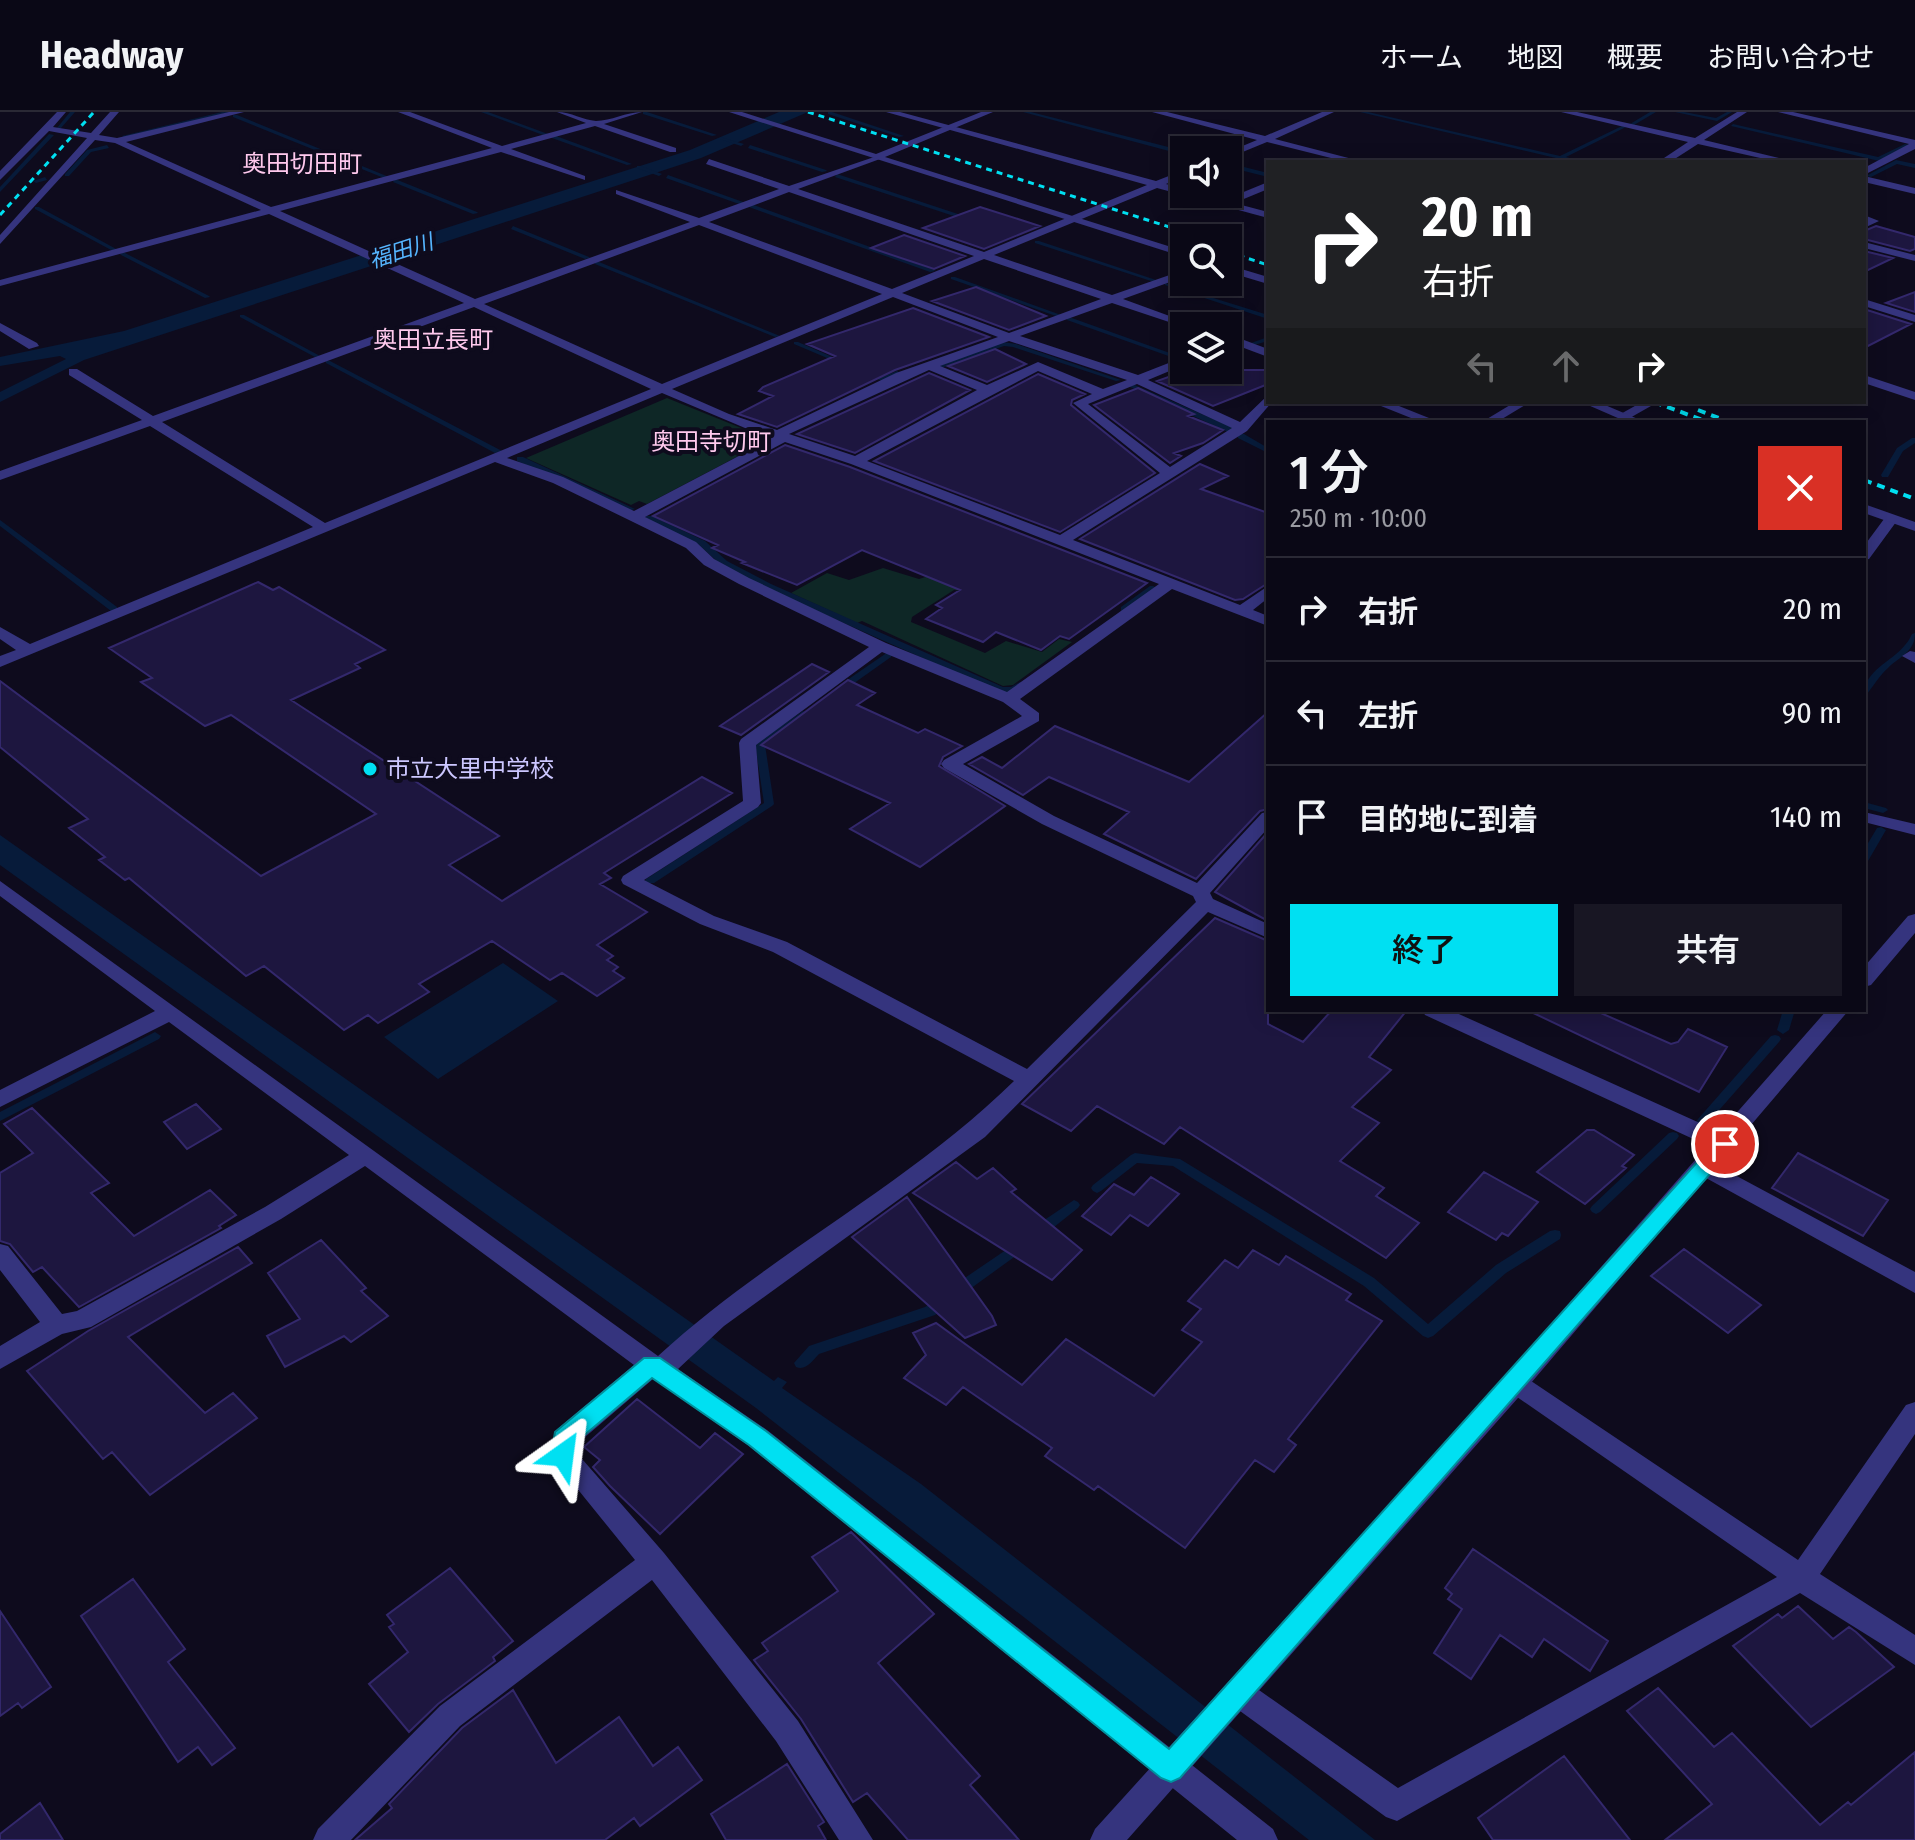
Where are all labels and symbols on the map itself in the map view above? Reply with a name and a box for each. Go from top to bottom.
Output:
district label: 奥田切田町 [242,150,362,178]
water label: 福田川 [365,227,438,274]
district label: 奥田立長町 [373,326,493,354]
district label: 奥田寺切町 [651,428,771,456]
place label: 市立大里中学校 [386,755,554,783]
marker: 市立大里中学校 [361,760,379,778]
pin [1691,1110,1759,1178]
position arrow [521,1413,605,1497]

